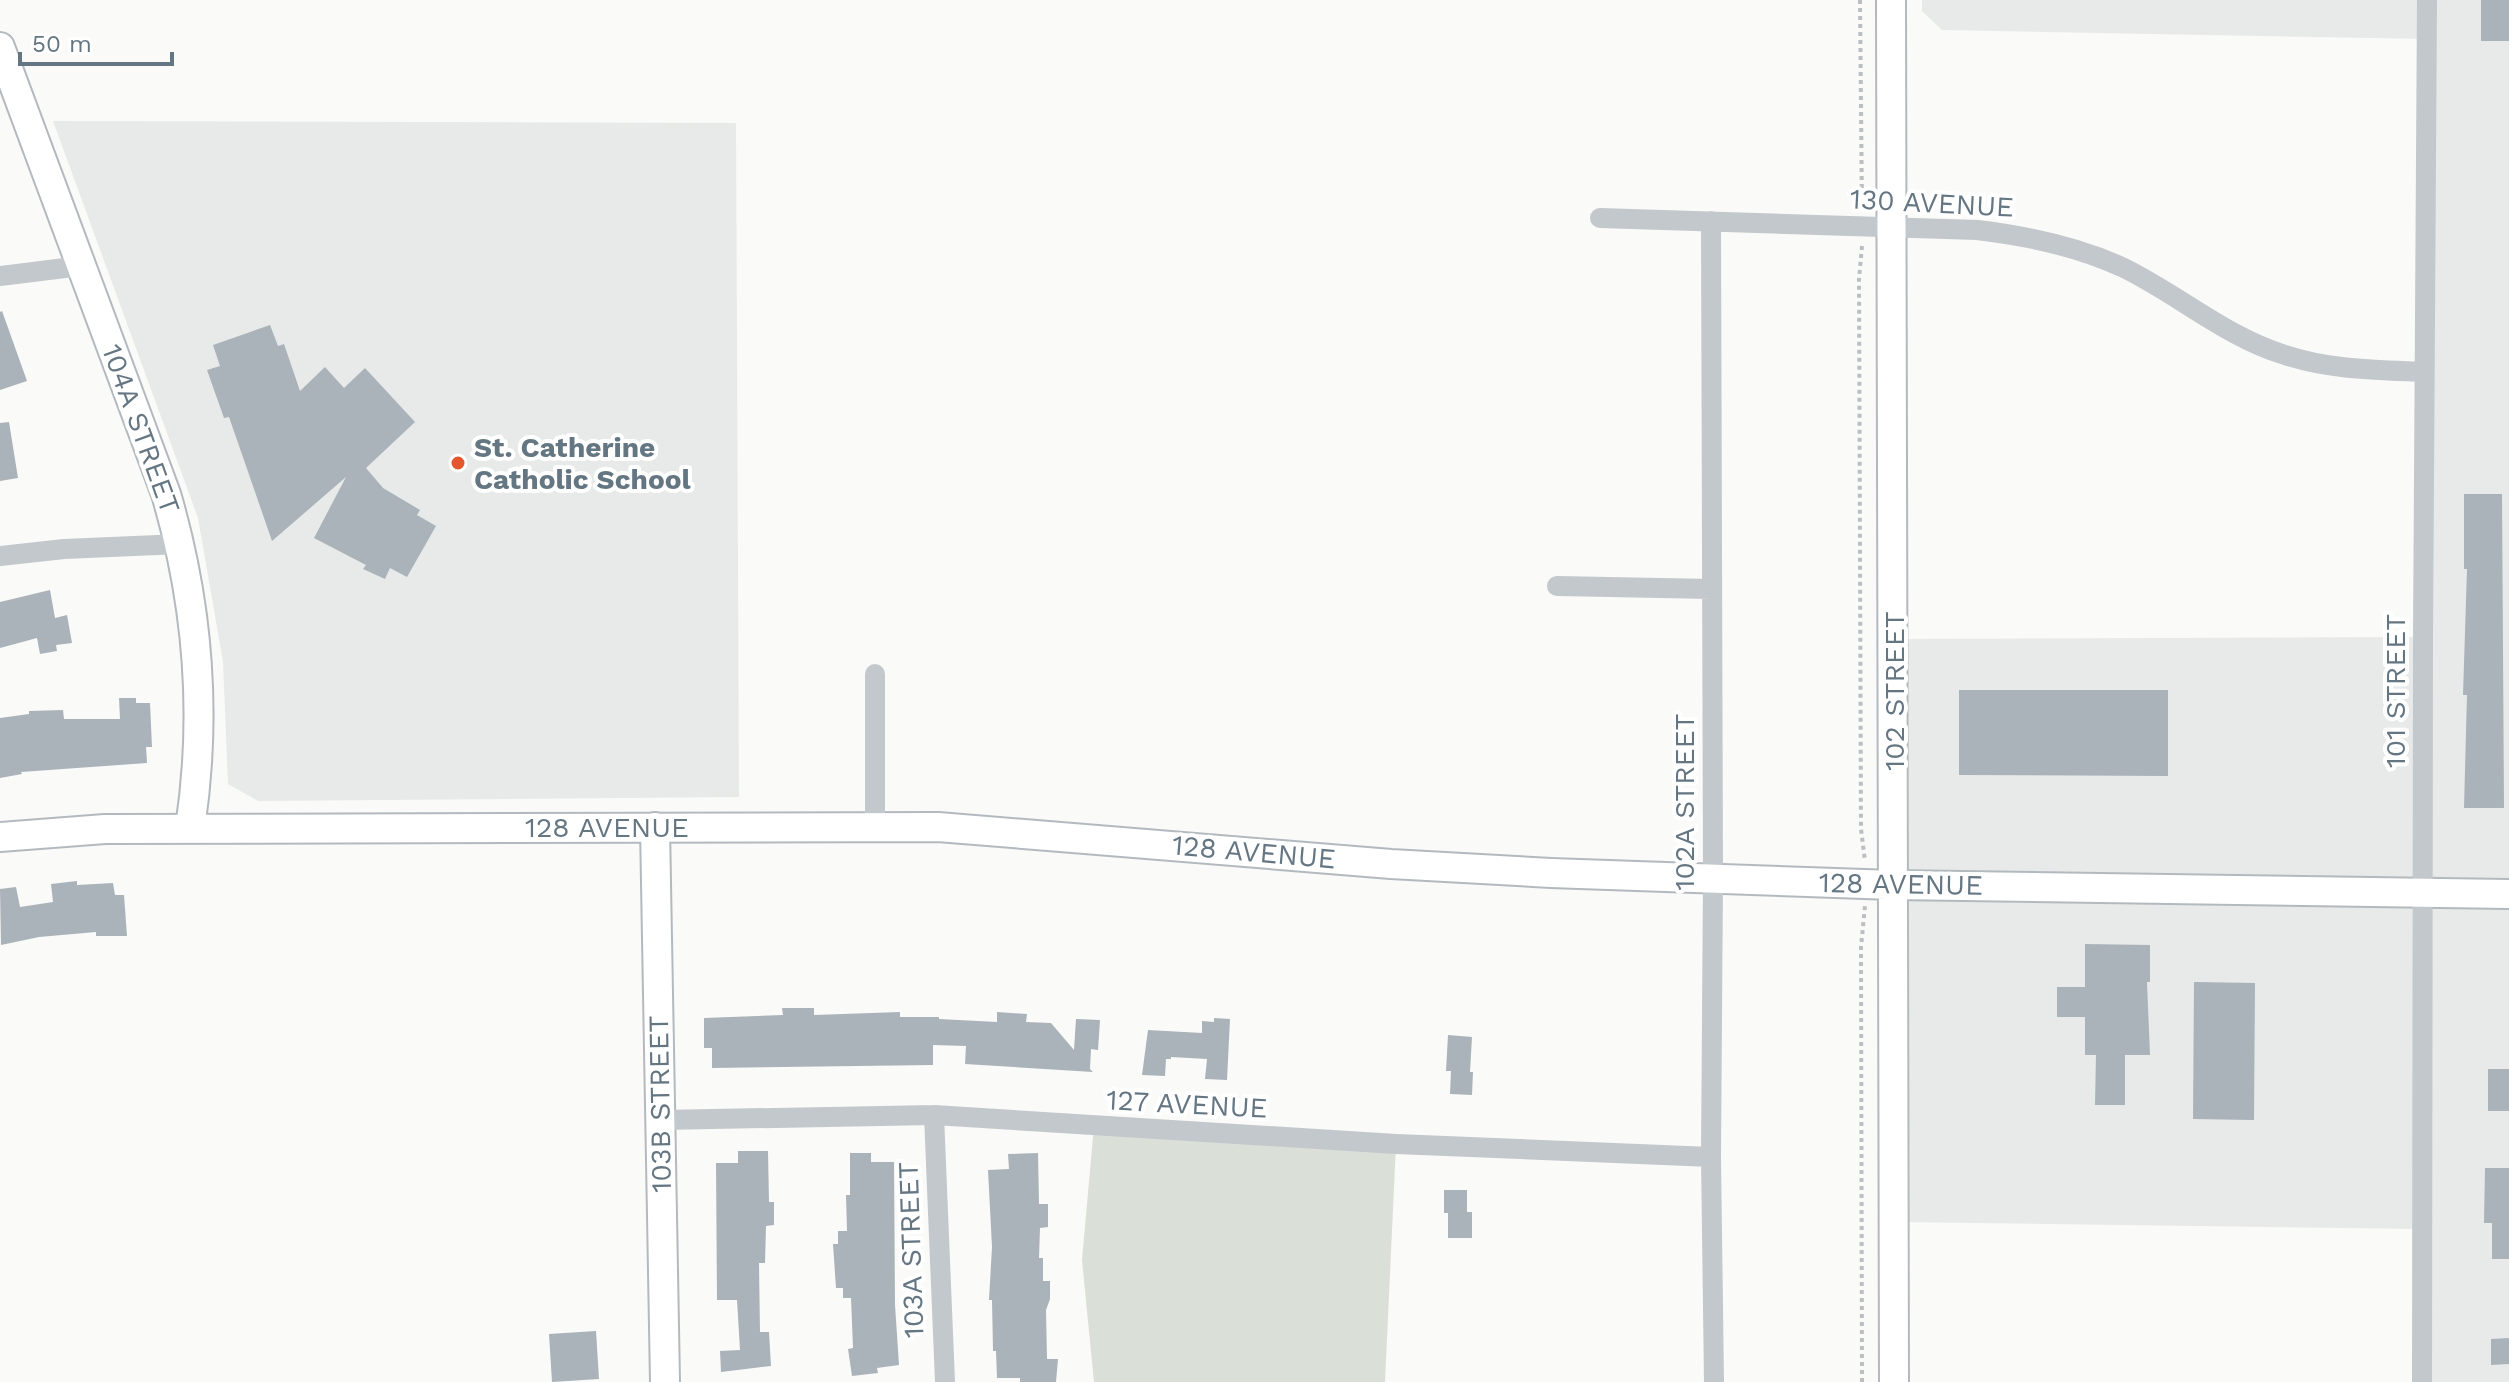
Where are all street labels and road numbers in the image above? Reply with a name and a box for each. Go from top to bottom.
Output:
street label: 130 AVENUE [1849,182,2015,224]
street label: 104A STREET [95,340,187,518]
street label: 102 STREET [1878,611,1911,771]
street label: 101 STREET [2379,614,2412,768]
street label: 102A STREET [1668,713,1701,890]
street label: 128 AVENUE [525,811,689,844]
street label: 128 AVENUE [1171,828,1337,876]
street label: 128 AVENUE [1819,866,1983,902]
street label: 103B STREET [642,1015,678,1193]
street label: 127 AVENUE [1106,1083,1268,1125]
street label: 103A STREET [891,1161,931,1339]

